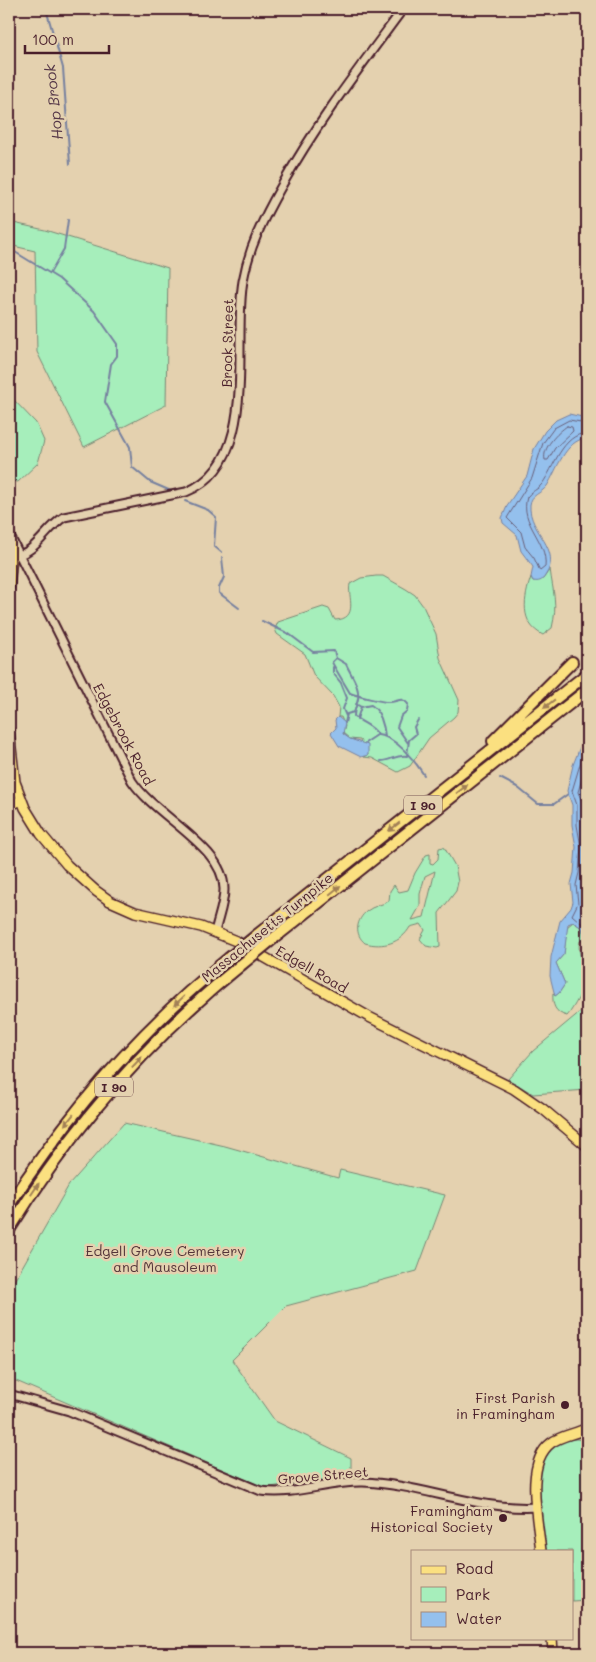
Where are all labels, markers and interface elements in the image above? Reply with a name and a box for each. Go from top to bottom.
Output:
scale bar [25,22,109,54]
text: 100 m [32,29,74,49]
water label: Hop Brook [39,62,67,141]
street label: Brook Street [217,298,237,388]
street label: Edgebrook Road [89,680,159,788]
one-way arrow [543,699,556,710]
one-way arrow [455,784,468,795]
road number: I 90 [404,796,442,814]
one-way arrow [387,822,401,832]
street label: Massachusetts Turnpike [197,868,337,986]
one-way arrow [328,885,341,896]
street label: Edgell Road [273,941,352,997]
one-way arrow [173,995,185,1007]
one-way arrow [131,1056,143,1068]
road number: I 90 [95,1078,133,1096]
one-way arrow [64,1113,75,1126]
one-way arrow [30,1182,40,1195]
park label: Edgell Grove Cemetery and Mausoleum [85,1241,245,1276]
place label: First Parish in Framingham [456,1388,555,1423]
marker: First Parish in Framingham [559,1399,571,1411]
street label: Grove Street [277,1462,369,1488]
place label: Framingham Historical Society [370,1501,493,1536]
marker: Framingham Historical Society [497,1512,509,1524]
legend [411,1550,574,1640]
text: Road [456,1558,493,1578]
text: Park [456,1584,490,1604]
text: Water [456,1608,502,1628]

